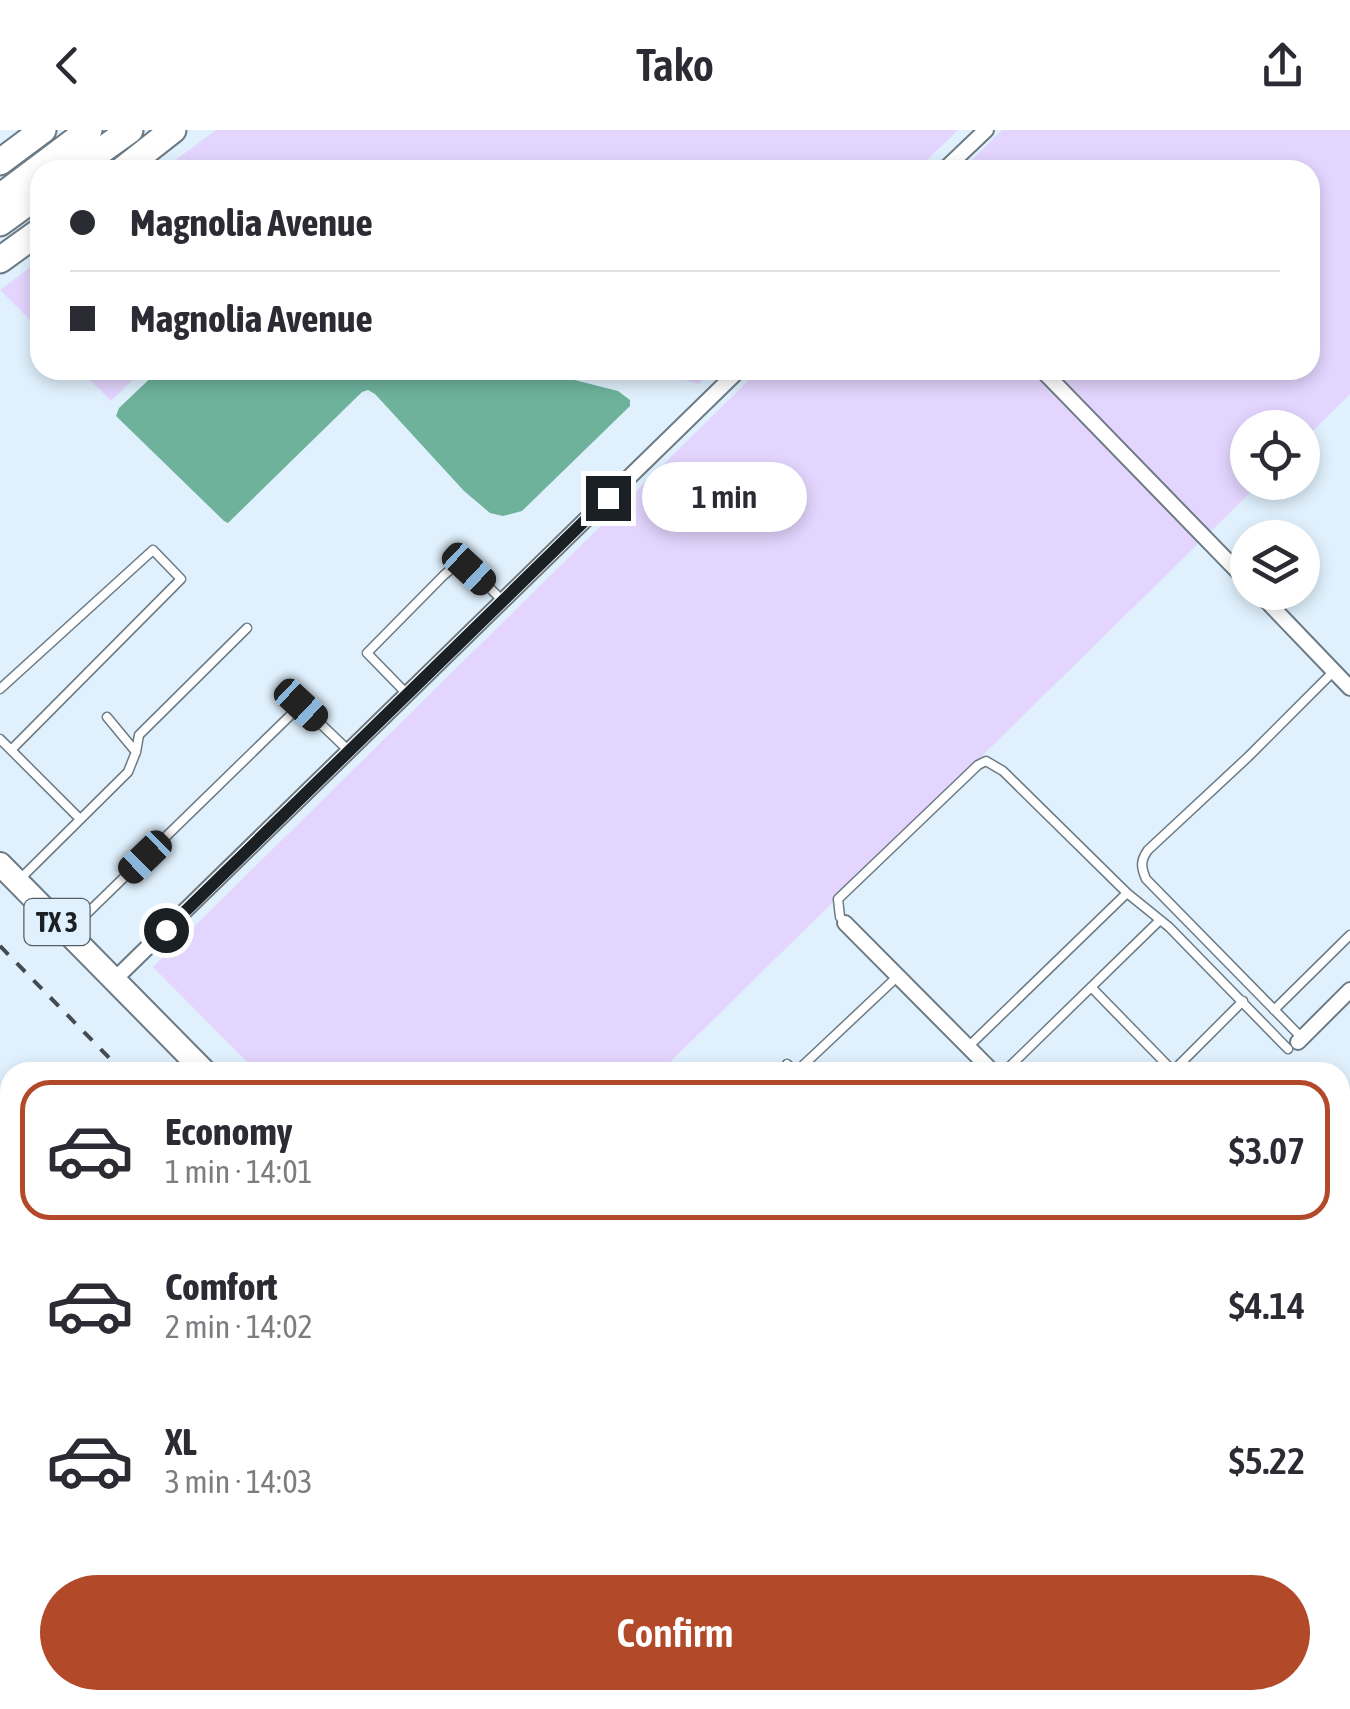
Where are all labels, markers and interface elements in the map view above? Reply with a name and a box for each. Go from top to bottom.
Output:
icon: back [40,38,95,93]
icon: share [1255,38,1310,93]
text: Tako [636,39,714,91]
text: Magnolia Avenue [130,201,373,244]
text: Magnolia Avenue [130,297,373,340]
map controls [1230,410,1320,610]
button: locate [1230,410,1320,500]
callout: 1 min [643,463,808,533]
route end [586,476,631,521]
text: 1 min [692,478,757,515]
button: layers [1230,520,1320,610]
car [437,538,501,600]
car [269,674,333,736]
car [113,825,177,889]
road number: TX 3 [24,899,90,945]
route start [144,908,189,953]
icon: car [45,1105,135,1195]
text: Economy [165,1110,292,1153]
text: $3.07 [1229,1129,1305,1172]
text: 1 min · 14:01 [165,1153,312,1190]
icon: car [45,1260,135,1350]
text: Comfort [165,1265,277,1308]
text: $4.14 [1229,1284,1305,1327]
text: 2 min · 14:02 [165,1308,312,1345]
icon: car [45,1415,135,1505]
text: XL [165,1420,197,1463]
text: $5.22 [1229,1439,1305,1482]
text: 3 min · 14:03 [165,1463,312,1500]
button: Confirm [40,1575,1310,1690]

